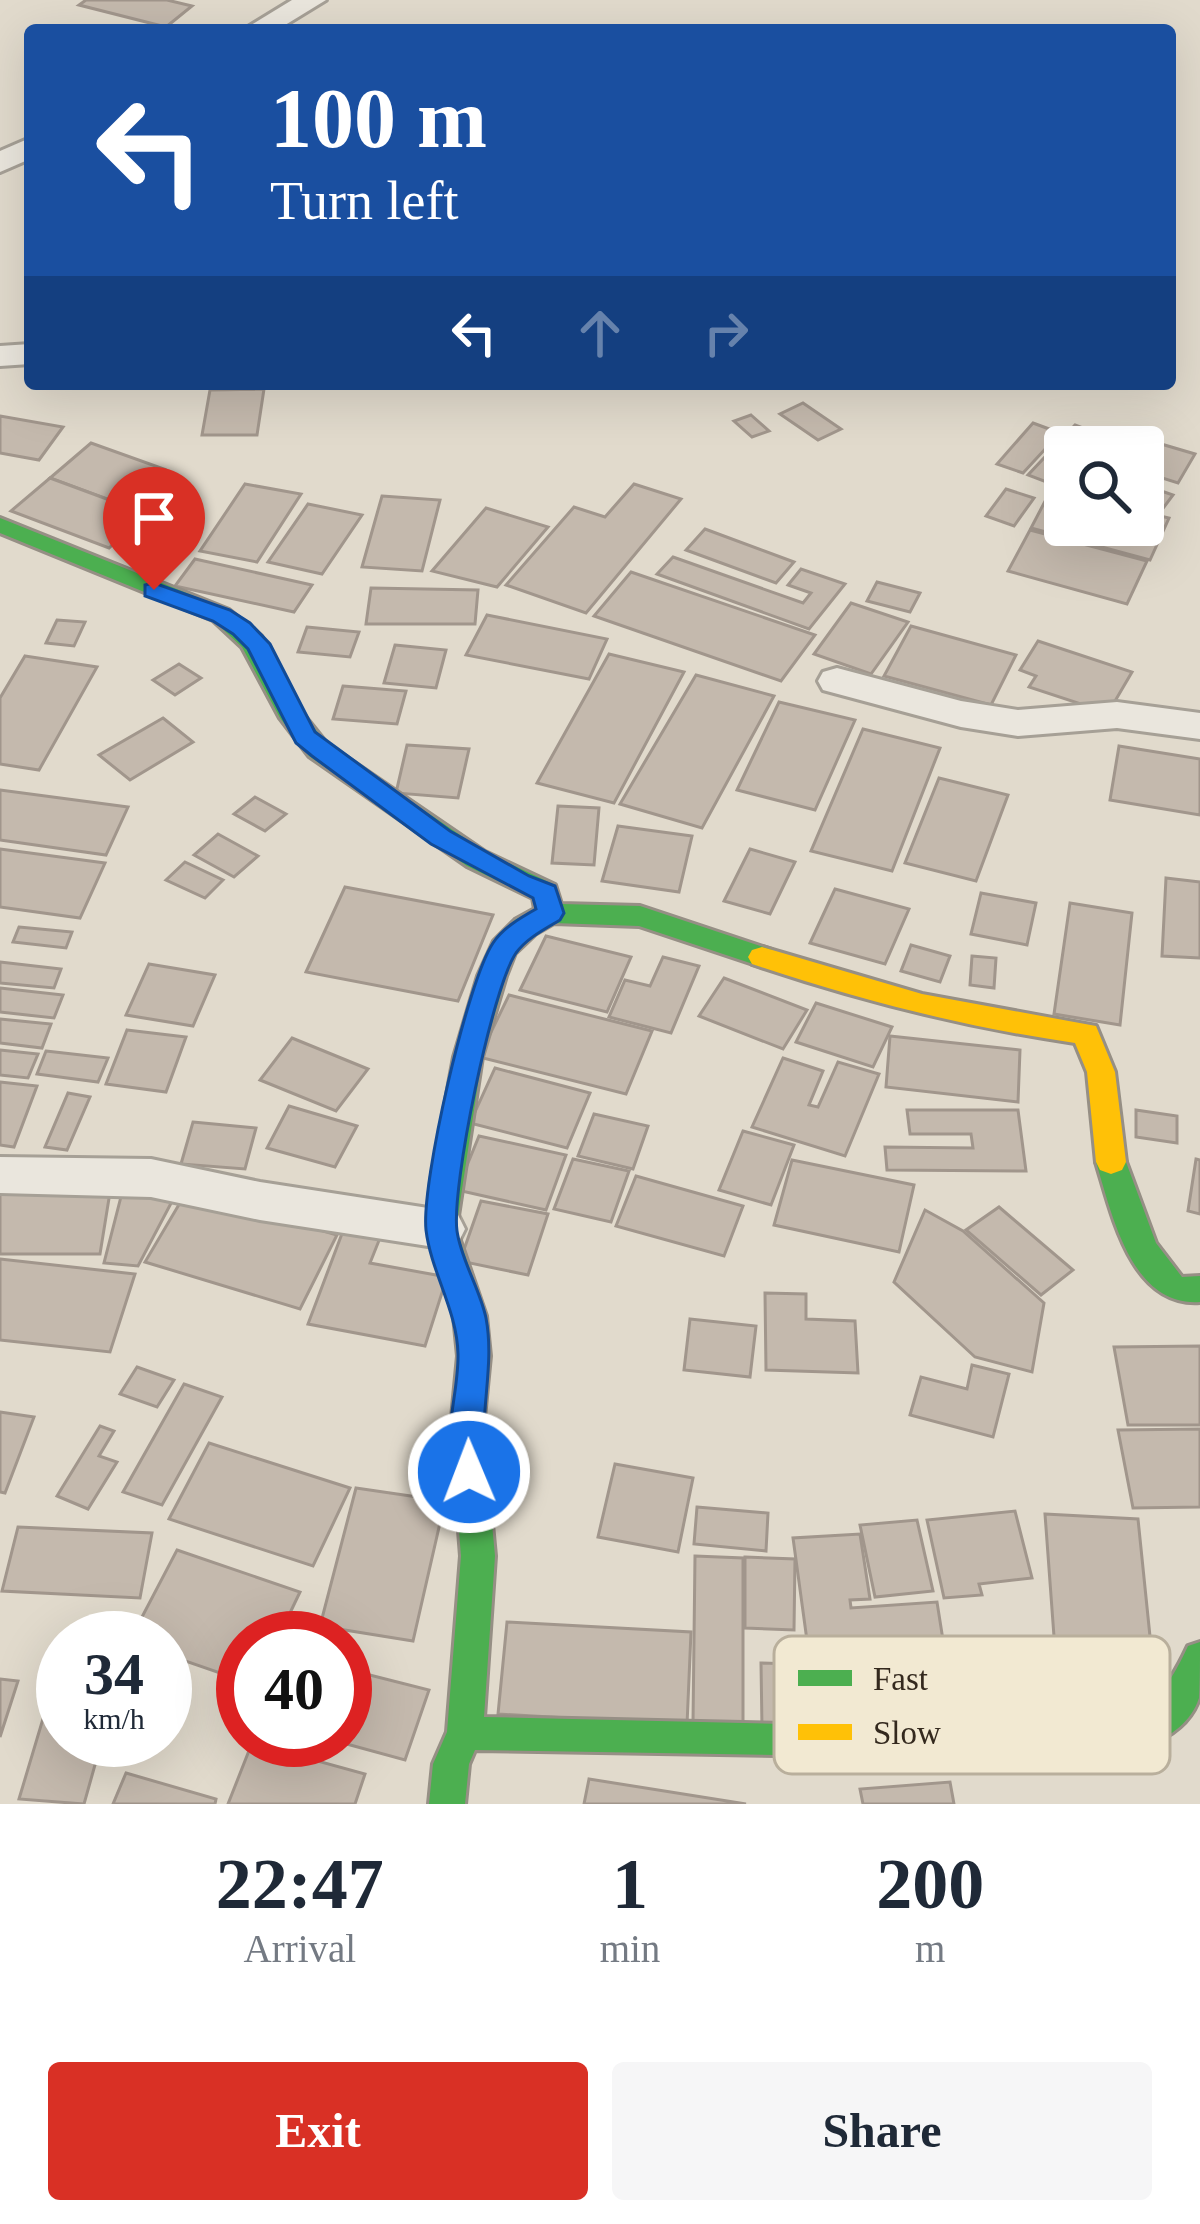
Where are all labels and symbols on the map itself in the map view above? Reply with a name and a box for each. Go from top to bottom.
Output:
pin [103,467,205,590]
position arrow [406,1409,532,1535]
speed limit sign: 40 [216,1611,372,1767]
legend [774,1636,1170,1774]
text: Fast [873,1661,928,1697]
text: Slow [873,1715,941,1751]

